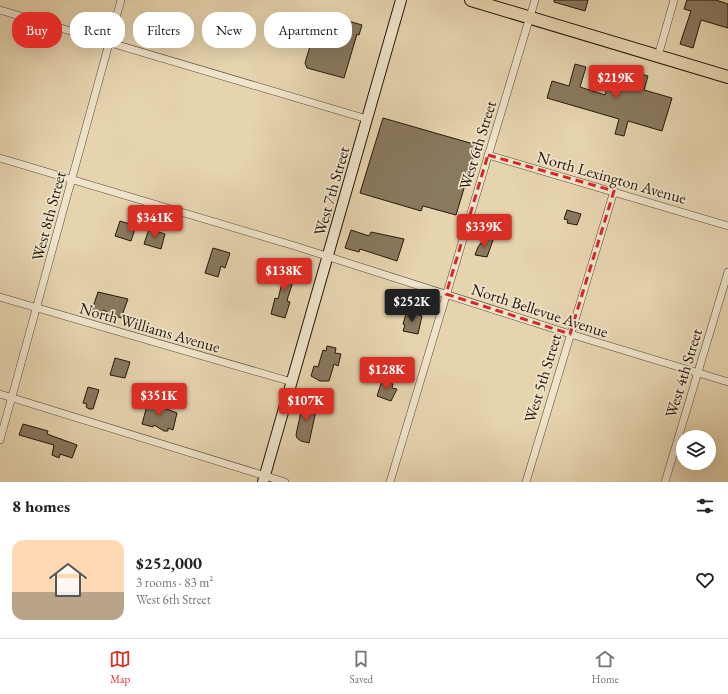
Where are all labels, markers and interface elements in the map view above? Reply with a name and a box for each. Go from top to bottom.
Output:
chip: Buy [12,12,62,48]
chip: Rent [70,12,125,48]
chip: Filters [133,12,194,48]
chip: New [202,12,256,48]
chip: Apartment [264,12,352,48]
pin: $219K [588,65,644,99]
text: $219K [598,69,634,86]
street label: West 6th Street [454,98,501,192]
street label: West 7th Street [309,144,354,238]
street label: North Lexington Avenue [535,146,689,209]
street label: West 8th Street [26,169,71,263]
pin: $341K [127,205,183,239]
text: $341K [137,209,173,226]
pin: $339K [456,214,512,248]
text: $339K [466,218,502,235]
pin: $138K [256,258,312,292]
text: $138K [266,262,302,279]
street label: North Bellevue Avenue [469,278,611,343]
pin: $252K [384,289,440,323]
text: $252K [394,293,430,310]
street label: North Williams Avenue [77,297,223,358]
street label: West 4th Street [660,326,707,420]
street label: West 5th Street [519,331,566,425]
pin: $128K [359,357,415,391]
text: $128K [369,361,405,378]
pin: $351K [131,383,187,417]
text: $351K [141,387,177,404]
pin: $107K [278,388,334,422]
text: $107K [288,392,324,409]
map controls [676,430,716,470]
button: layers [676,430,716,470]
text: 8 homes [12,495,70,517]
icon: filters [694,495,716,517]
text: $252,000 [136,552,202,574]
icon: home [44,556,92,604]
icon: heart [694,569,716,591]
text: 3 rooms · 83 m² [136,574,213,591]
text: West 6th Street [136,591,211,608]
tab: Map [109,648,131,686]
tab: Saved [350,648,373,686]
tab: Home [592,648,619,686]

